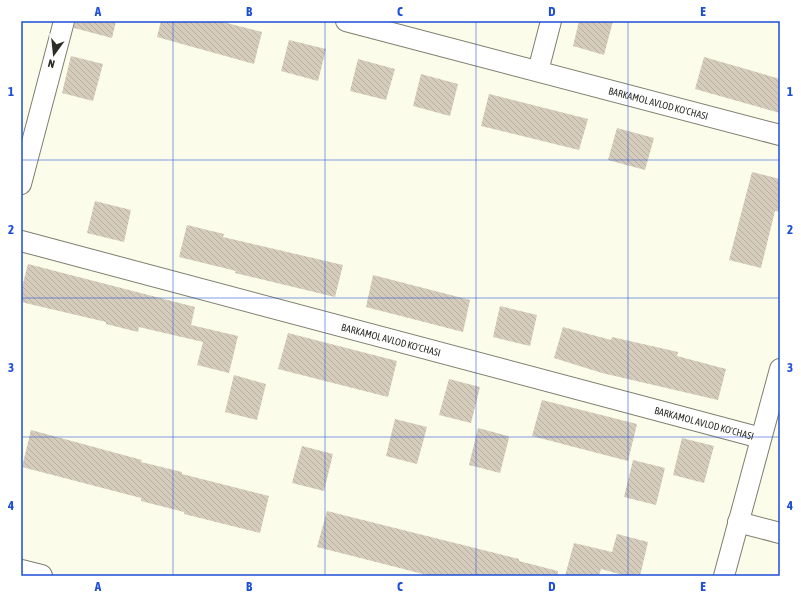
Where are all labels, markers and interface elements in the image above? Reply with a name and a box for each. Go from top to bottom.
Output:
text: A [94,4,102,19]
text: B [246,4,253,19]
text: C [397,4,403,19]
text: D [548,4,556,19]
text: E [700,4,706,19]
north arrow [34,34,74,74]
text: N [47,57,56,70]
text: 1 [8,84,14,99]
text: 1 [787,84,793,99]
street label: BARKAMOL AVLOD KO'CHASI [607,85,709,122]
text: 2 [8,222,14,237]
text: 2 [787,222,793,237]
street label: BARKAMOL AVLOD KO'CHASI [340,322,442,359]
text: 3 [8,360,14,375]
text: 3 [787,360,793,375]
street label: BARKAMOL AVLOD KO'CHASI [653,405,755,442]
text: 4 [7,498,14,513]
text: 4 [786,498,793,513]
text: A [94,579,102,594]
text: B [246,579,253,594]
text: C [397,579,403,594]
text: D [548,579,556,594]
text: E [700,579,706,594]

